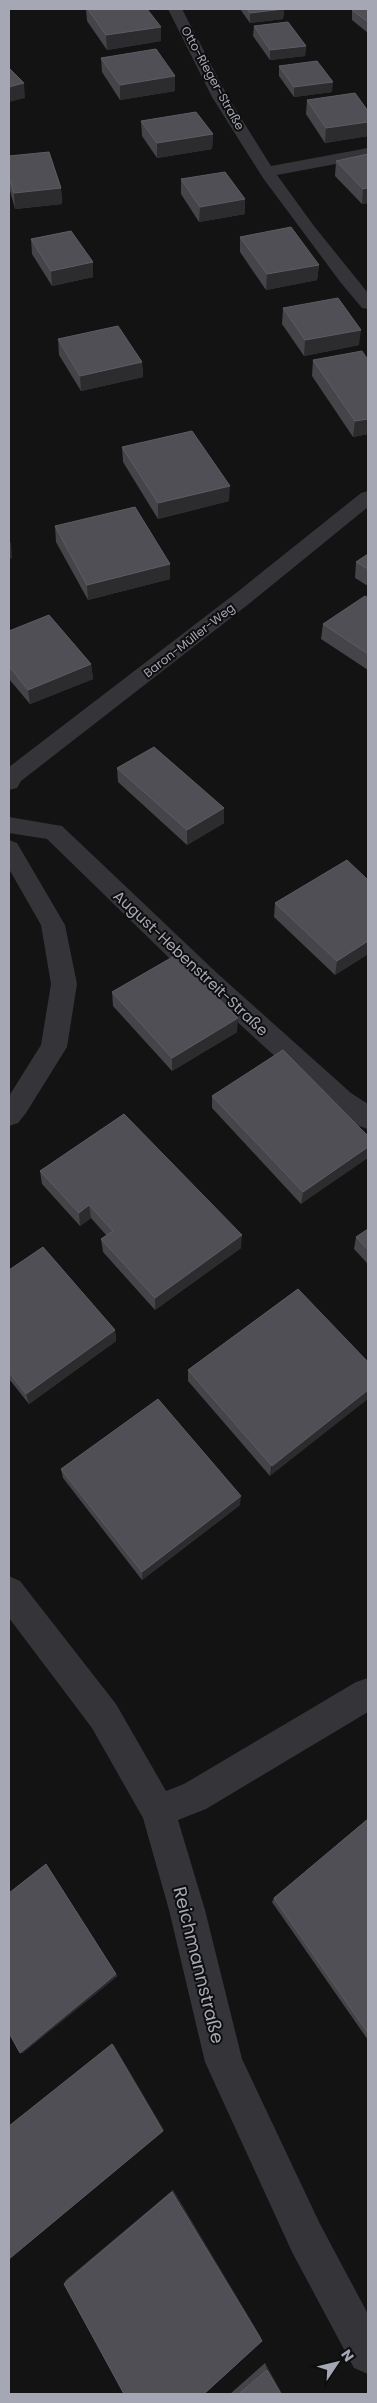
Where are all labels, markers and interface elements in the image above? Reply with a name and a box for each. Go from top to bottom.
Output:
street label: Otto-Rieger-Straße [177,23,249,133]
street label: Baron-Müller-Weg [140,599,238,681]
street label: August-Hebenstreit-Straße [109,885,273,1041]
street label: Reichmannstraße [167,1884,231,2046]
north arrow [312,2338,362,2388]
text: N [336,2345,359,2366]

